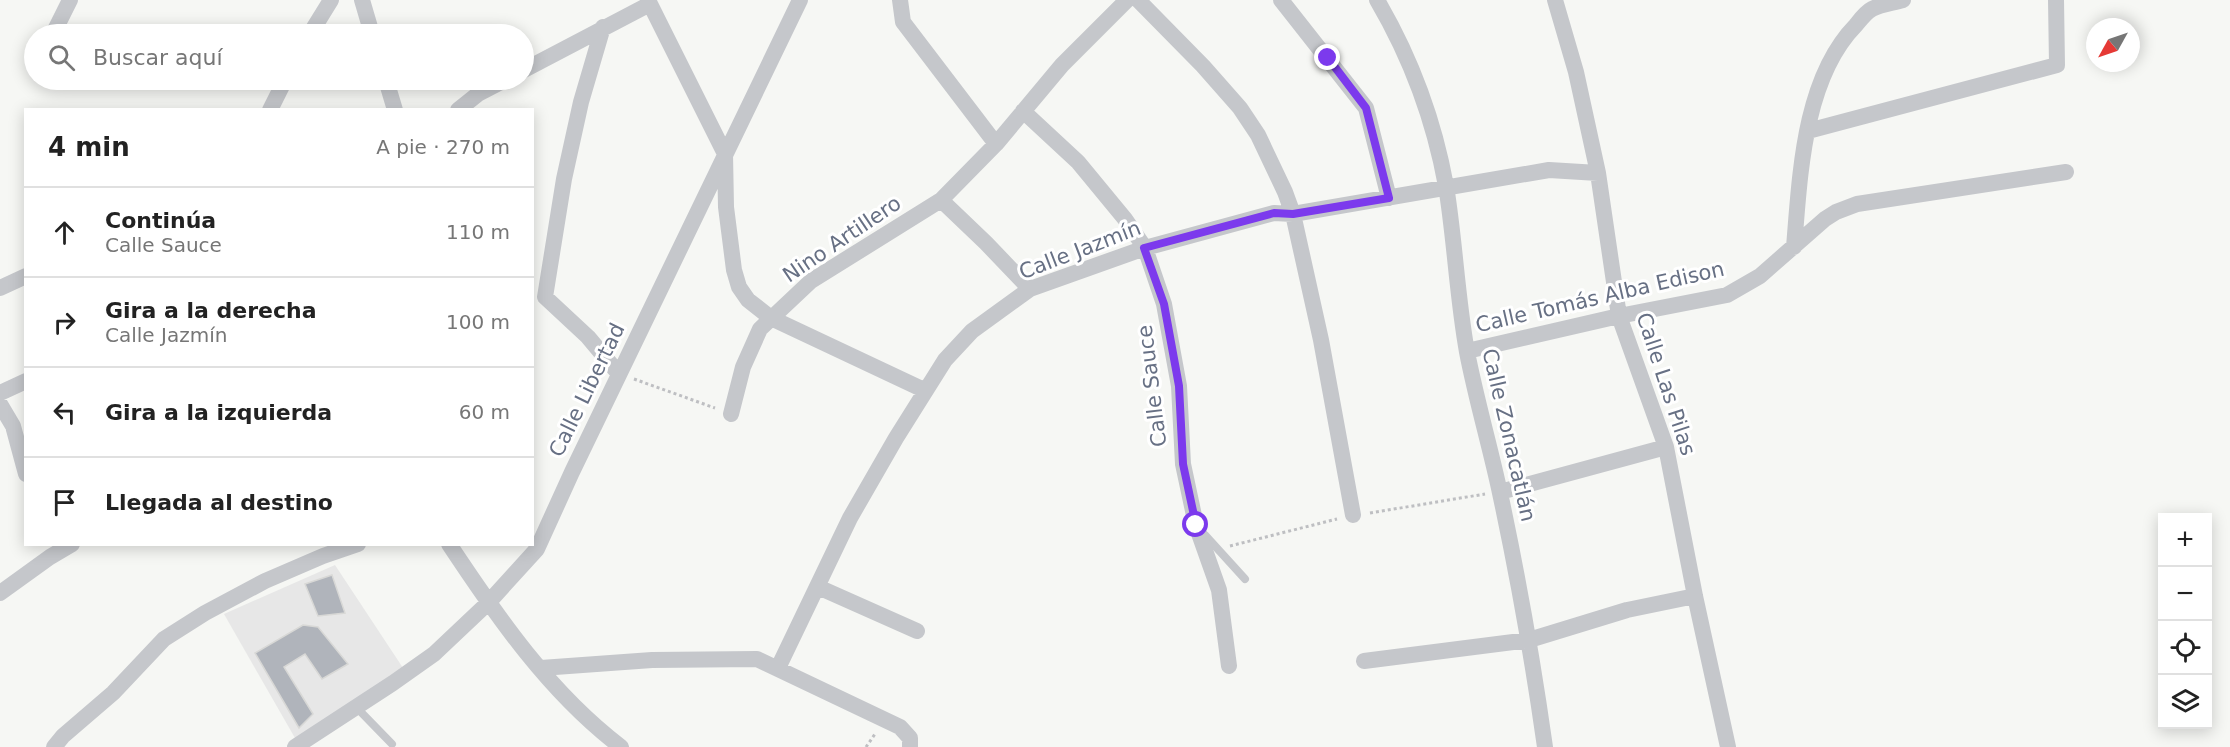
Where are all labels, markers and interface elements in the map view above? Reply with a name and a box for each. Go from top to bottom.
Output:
north arrow [2086,18,2140,72]
search box [24,24,534,90]
icon: search [45,41,78,74]
route end [1314,44,1340,70]
text: Buscar aquí [93,45,223,70]
text: 4 min [48,132,130,162]
text: A pie · 270 m [376,135,510,159]
street label: Nino Artillero [778,191,906,287]
text: Continúa [105,208,216,233]
icon: ahead [48,216,81,249]
street label: Calle Jazmín [1016,216,1144,284]
text: 110 m [446,220,510,244]
text: Calle Sauce [105,233,222,257]
street label: Calle Tomás Alba Edison [1473,257,1727,337]
text: Gira a la derecha [105,298,317,323]
icon: right [48,306,81,339]
text: 100 m [446,310,510,334]
street label: Calle Las Pilas [1632,310,1700,458]
street label: Calle Libertad [544,319,630,461]
text: Calle Jazmín [105,323,227,347]
street label: Calle Sauce [1133,324,1171,448]
street label: Calle Zonacatlán [1477,346,1541,524]
icon: left [48,396,81,429]
text: Gira a la izquierda [105,400,332,425]
text: 60 m [459,400,510,424]
icon: arrive [48,486,81,519]
text: Llegada al destino [105,490,333,515]
route start [1182,511,1208,537]
map controls [2158,513,2212,729]
button: + [2158,513,2212,567]
button: − [2158,567,2212,621]
button: locate [2158,621,2212,675]
button: layers [2158,675,2212,729]

